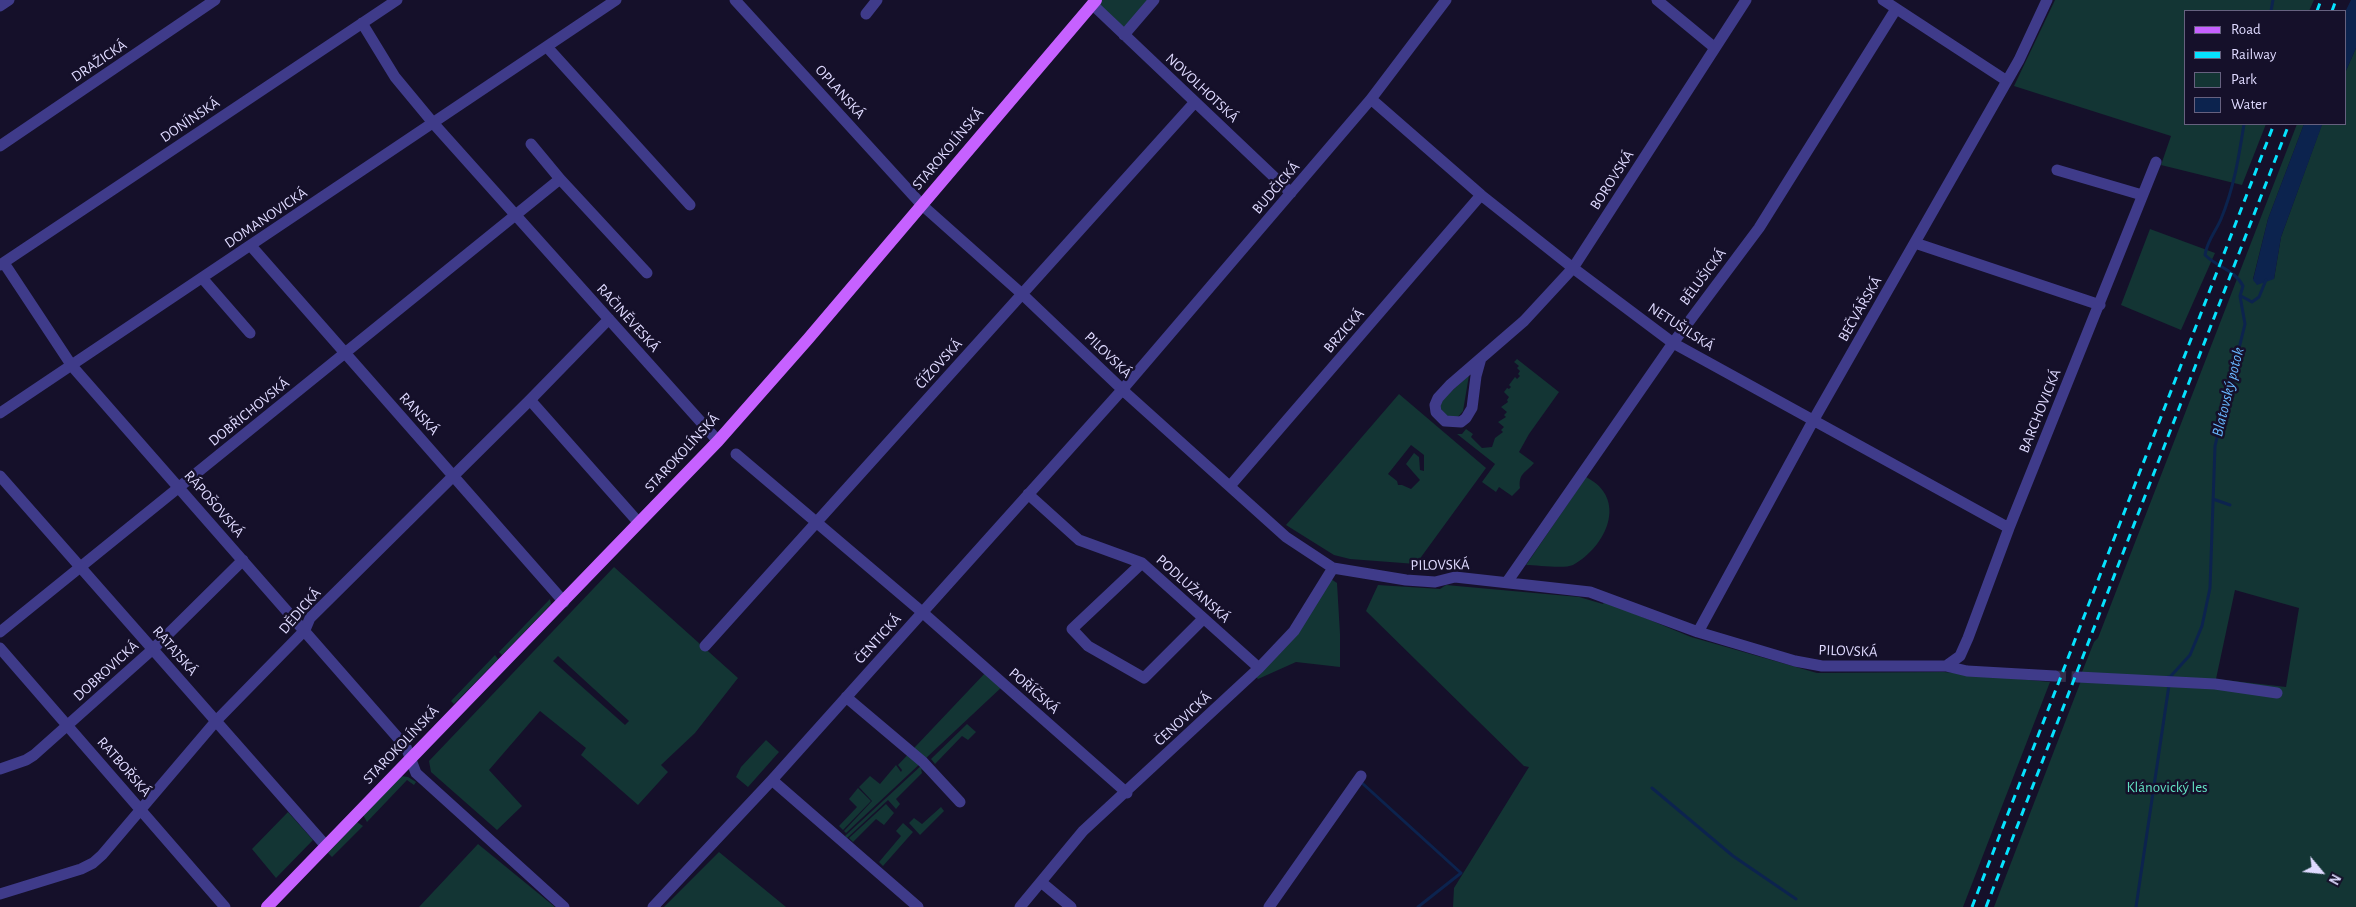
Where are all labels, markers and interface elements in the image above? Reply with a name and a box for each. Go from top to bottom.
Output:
legend [2184,10,2346,125]
text: Road [2231,22,2261,37]
street label: DRAŽICKÁ [68,36,130,86]
text: Railway [2231,47,2276,62]
street label: NOVOLHOTSKÁ [1162,50,1242,126]
street label: OPLANSKÁ [811,61,869,123]
text: Park [2231,72,2257,87]
street label: DONÍNSKÁ [157,94,223,146]
text: Water [2231,97,2267,112]
street label: STAROKOLÍNSKÁ [908,104,988,194]
street label: BOROVSKÁ [1586,147,1638,213]
street label: BUDČICKÁ [1248,158,1304,218]
street label: DOMANOVICKÁ [221,184,311,252]
street label: BĚLUŠICKÁ [1676,245,1730,309]
street label: BEČVÁŘSKÁ [1834,273,1886,345]
street label: RAČINĚVESKÁ [593,280,663,356]
street label: NETUŠILSKÁ [1644,299,1718,355]
street label: BRZICKÁ [1320,305,1368,357]
street label: PILOVSKÁ [1081,328,1135,382]
street label: ČÍŽOVSKÁ [912,335,966,393]
water label: Blatovský potok [2208,345,2248,439]
street label: BARCHOVICKÁ [2015,366,2065,456]
street label: DOBŘICHOVSKÁ [205,374,293,450]
street label: RANSKÁ [395,389,443,439]
street label: STAROKOLÍNSKÁ [641,410,723,496]
street label: RÁPOŠOVSKÁ [180,467,248,541]
street label: PODLUŽANSKÁ [1152,551,1234,627]
street label: PILOVSKÁ [1410,555,1470,575]
street label: DĚDICKÁ [275,584,325,638]
street label: ČENTICKÁ [851,610,905,668]
street label: RATAJSKÁ [149,622,201,680]
street label: DOBROVICKÁ [70,637,142,705]
street label: PILOVSKÁ [1818,641,1878,661]
street label: POŘÍČSKÁ [1005,664,1063,718]
street label: ČENOVICKÁ [1151,688,1215,750]
street label: STAROKOLÍNSKÁ [359,702,443,788]
street label: RATBOŘSKÁ [93,733,155,801]
park label: Klánovický les [2126,778,2208,796]
north arrow [2296,847,2346,897]
text: N [2326,871,2343,887]

